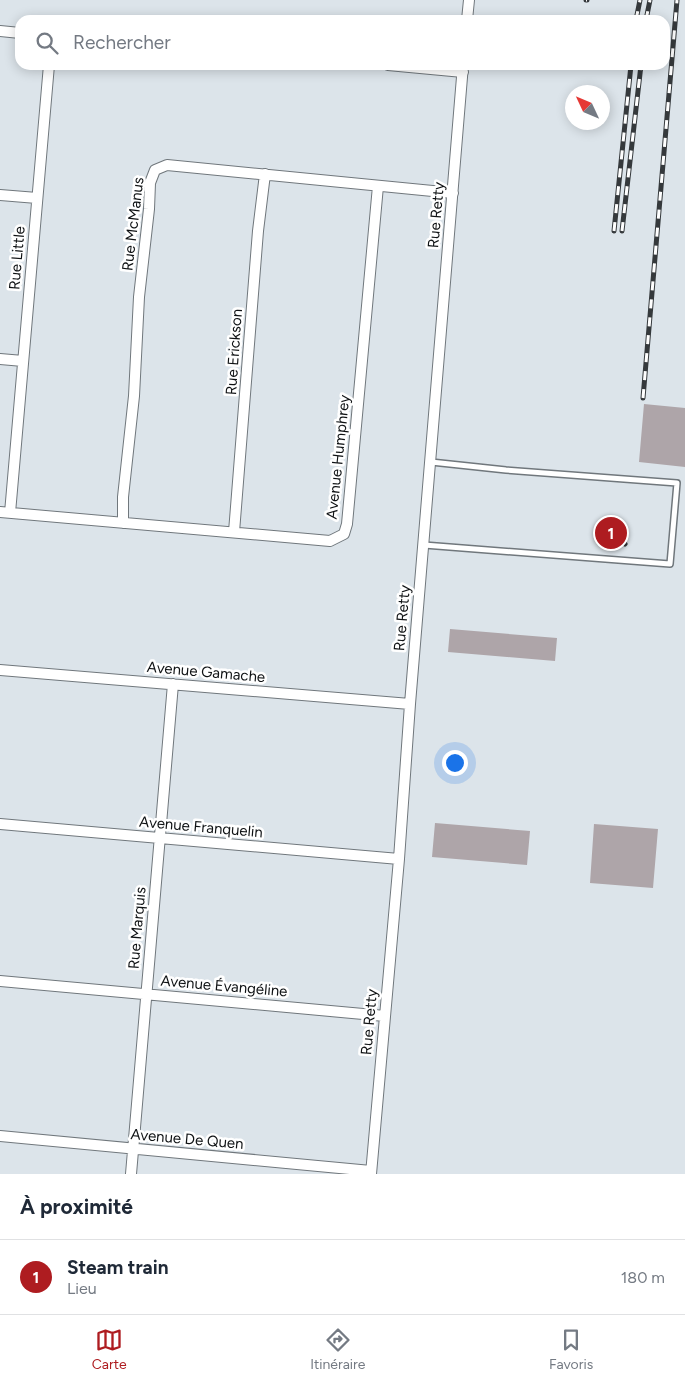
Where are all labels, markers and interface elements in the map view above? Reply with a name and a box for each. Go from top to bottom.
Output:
search box [15,15,670,70]
icon: search [33,29,61,57]
text: Rechercher [73,31,171,54]
north arrow [565,85,610,130]
street label: Rue McManus [118,176,148,272]
street label: Rue Retty [424,181,448,249]
street label: Rue Little [5,225,29,291]
street label: Rue Erickson [222,308,246,396]
street label: Avenue Humphrey [323,394,353,520]
pin: 1 [595,514,627,552]
street label: Rue Retty [390,584,414,652]
street label: Avenue Gamache [146,658,266,686]
your location [442,750,468,776]
street label: Avenue Franquelin [138,813,264,841]
street label: Rue Marquis [124,886,150,970]
street label: Avenue Évangéline [160,971,288,1001]
street label: Rue Retty [357,988,381,1056]
street label: Avenue De Quen [130,1125,244,1153]
text: À proximité [20,1194,133,1219]
text: Steam train [67,1256,168,1279]
text: 1 [33,1268,39,1287]
text: 180 m [621,1268,665,1287]
text: Lieu [67,1279,97,1298]
tab: Carte [92,1326,127,1373]
tab: Itinéraire [310,1326,365,1373]
tab: Favoris [549,1326,593,1373]

